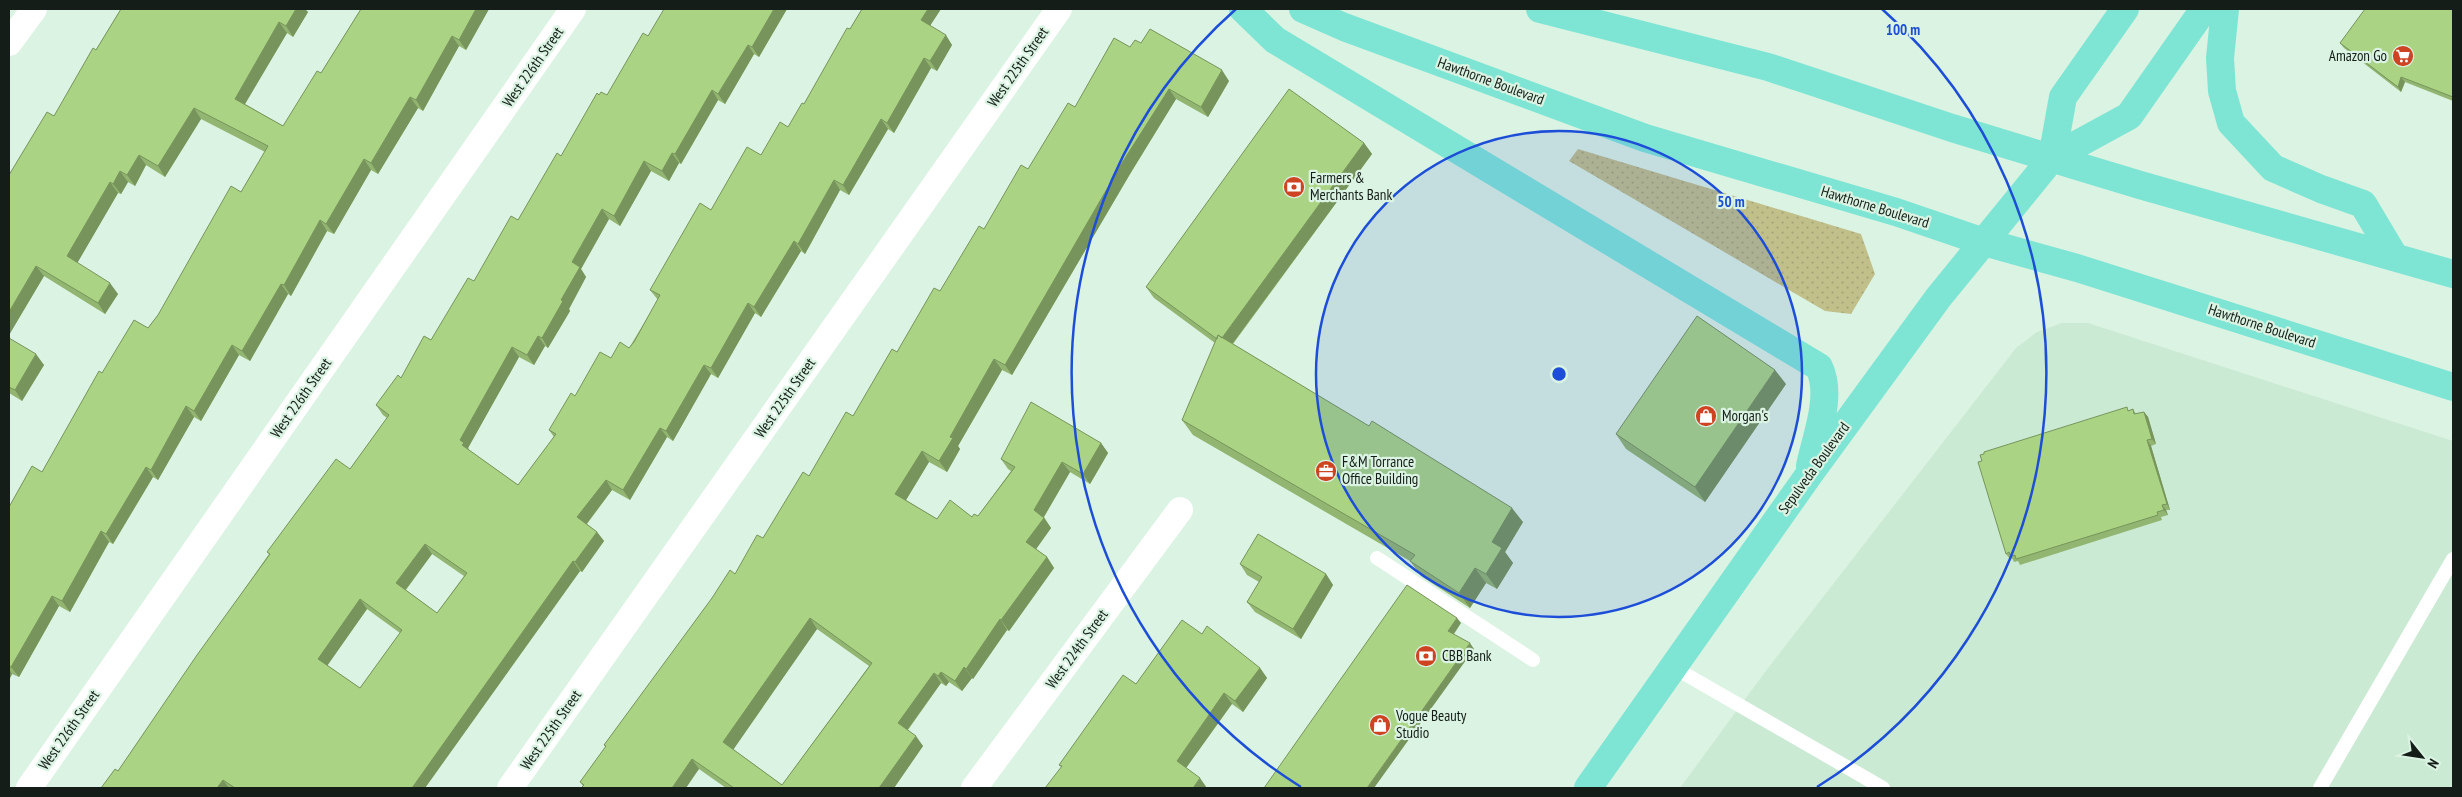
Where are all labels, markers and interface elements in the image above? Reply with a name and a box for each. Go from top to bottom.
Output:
text: 100 m [1886,20,1920,39]
street label: West 226th Street [498,23,567,110]
street label: West 225th Street [983,23,1052,110]
supermarket icon: Amazon Go [2391,44,2415,68]
place label: Amazon Go [2329,46,2387,65]
street label: Hawthorne Boulevard [1435,52,1547,109]
place label: Farmers & Merchants Bank [1310,168,1392,204]
bank icon: Farmers & Merchants Bank [1282,175,1306,199]
street label: Hawthorne Boulevard [1819,181,1932,232]
text: 50 m [1717,192,1745,211]
street label: Hawthorne Boulevard [2206,299,2318,352]
street label: West 226th Street [266,354,335,441]
street label: West 225th Street [750,354,819,441]
centre of rings [1550,365,1568,383]
shop icon: Morgan's [1694,404,1718,428]
place label: Morgan's [1722,406,1768,425]
street label: Sepulveda Boulevard [1774,418,1853,517]
place label: F&M Torrance Office Building [1342,452,1418,488]
office icon: F&M Torrance Office Building [1314,459,1338,483]
street label: West 224th Street [1041,605,1112,692]
bank icon: CBB Bank [1414,644,1438,668]
place label: CBB Bank [1442,646,1492,665]
street label: West 226th Street [34,686,103,773]
street label: West 225th Street [516,686,585,773]
place label: Vogue Beauty Studio [1395,706,1467,742]
shop icon: Vogue Beauty Studio [1368,713,1392,737]
north arrow [2397,732,2447,782]
text: N [2424,756,2443,771]

